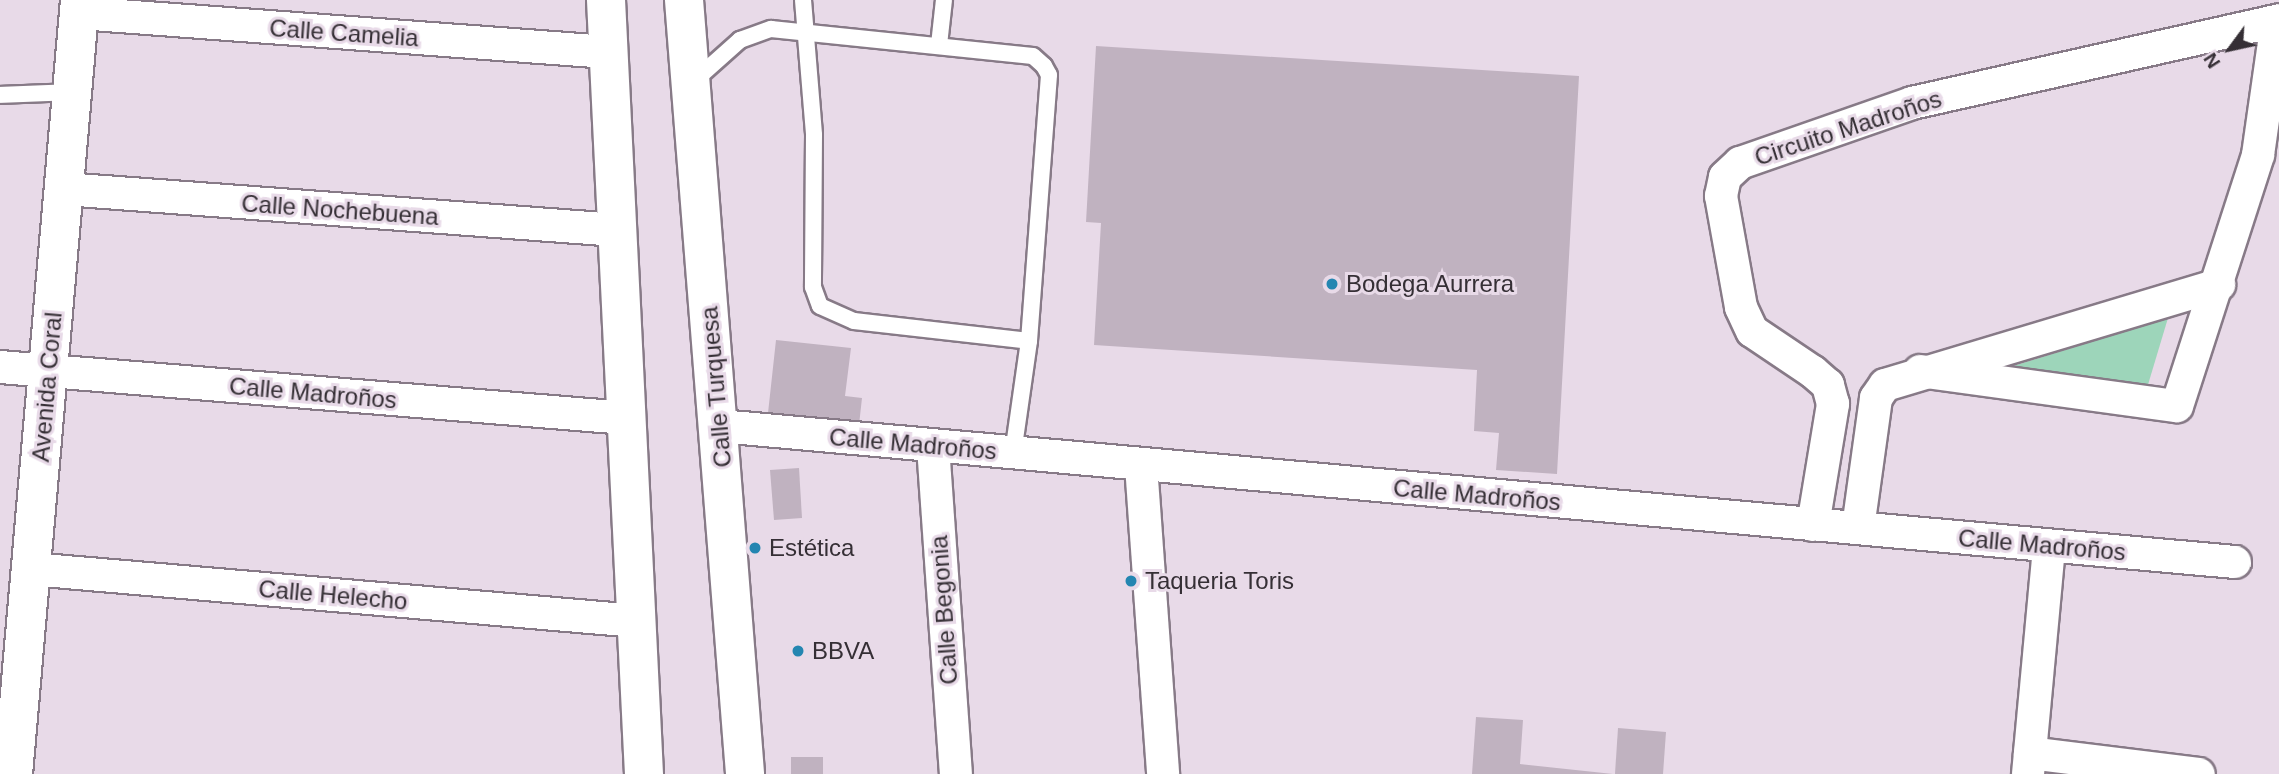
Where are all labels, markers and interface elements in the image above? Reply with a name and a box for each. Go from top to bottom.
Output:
street label: Calle Camelia [268,13,420,53]
north arrow [2195,14,2265,84]
text: N [2199,49,2225,72]
street label: Circuito Madroños [1751,84,1945,172]
street label: Calle Nochebuena [240,189,440,231]
place label: Bodega Aurrera [1346,270,1515,298]
marker: Bodega Aurrera [1324,276,1340,292]
street label: Calle Turquesa [695,305,737,469]
street label: Avenida Coral [26,311,68,463]
street label: Calle Madroños [228,371,398,415]
street label: Calle Madroños [828,422,998,466]
street label: Calle Madroños [1392,473,1562,517]
street label: Calle Madroños [1957,523,2127,567]
place label: Estética [769,534,854,562]
street label: Calle Begonia [924,534,964,686]
marker: Estética [747,540,763,556]
place label: Taqueria Toris [1145,567,1294,595]
marker: Taqueria Toris [1123,573,1139,589]
street label: Calle Helecho [257,574,409,616]
place label: BBVA [812,637,874,665]
marker: BBVA [790,643,806,659]

